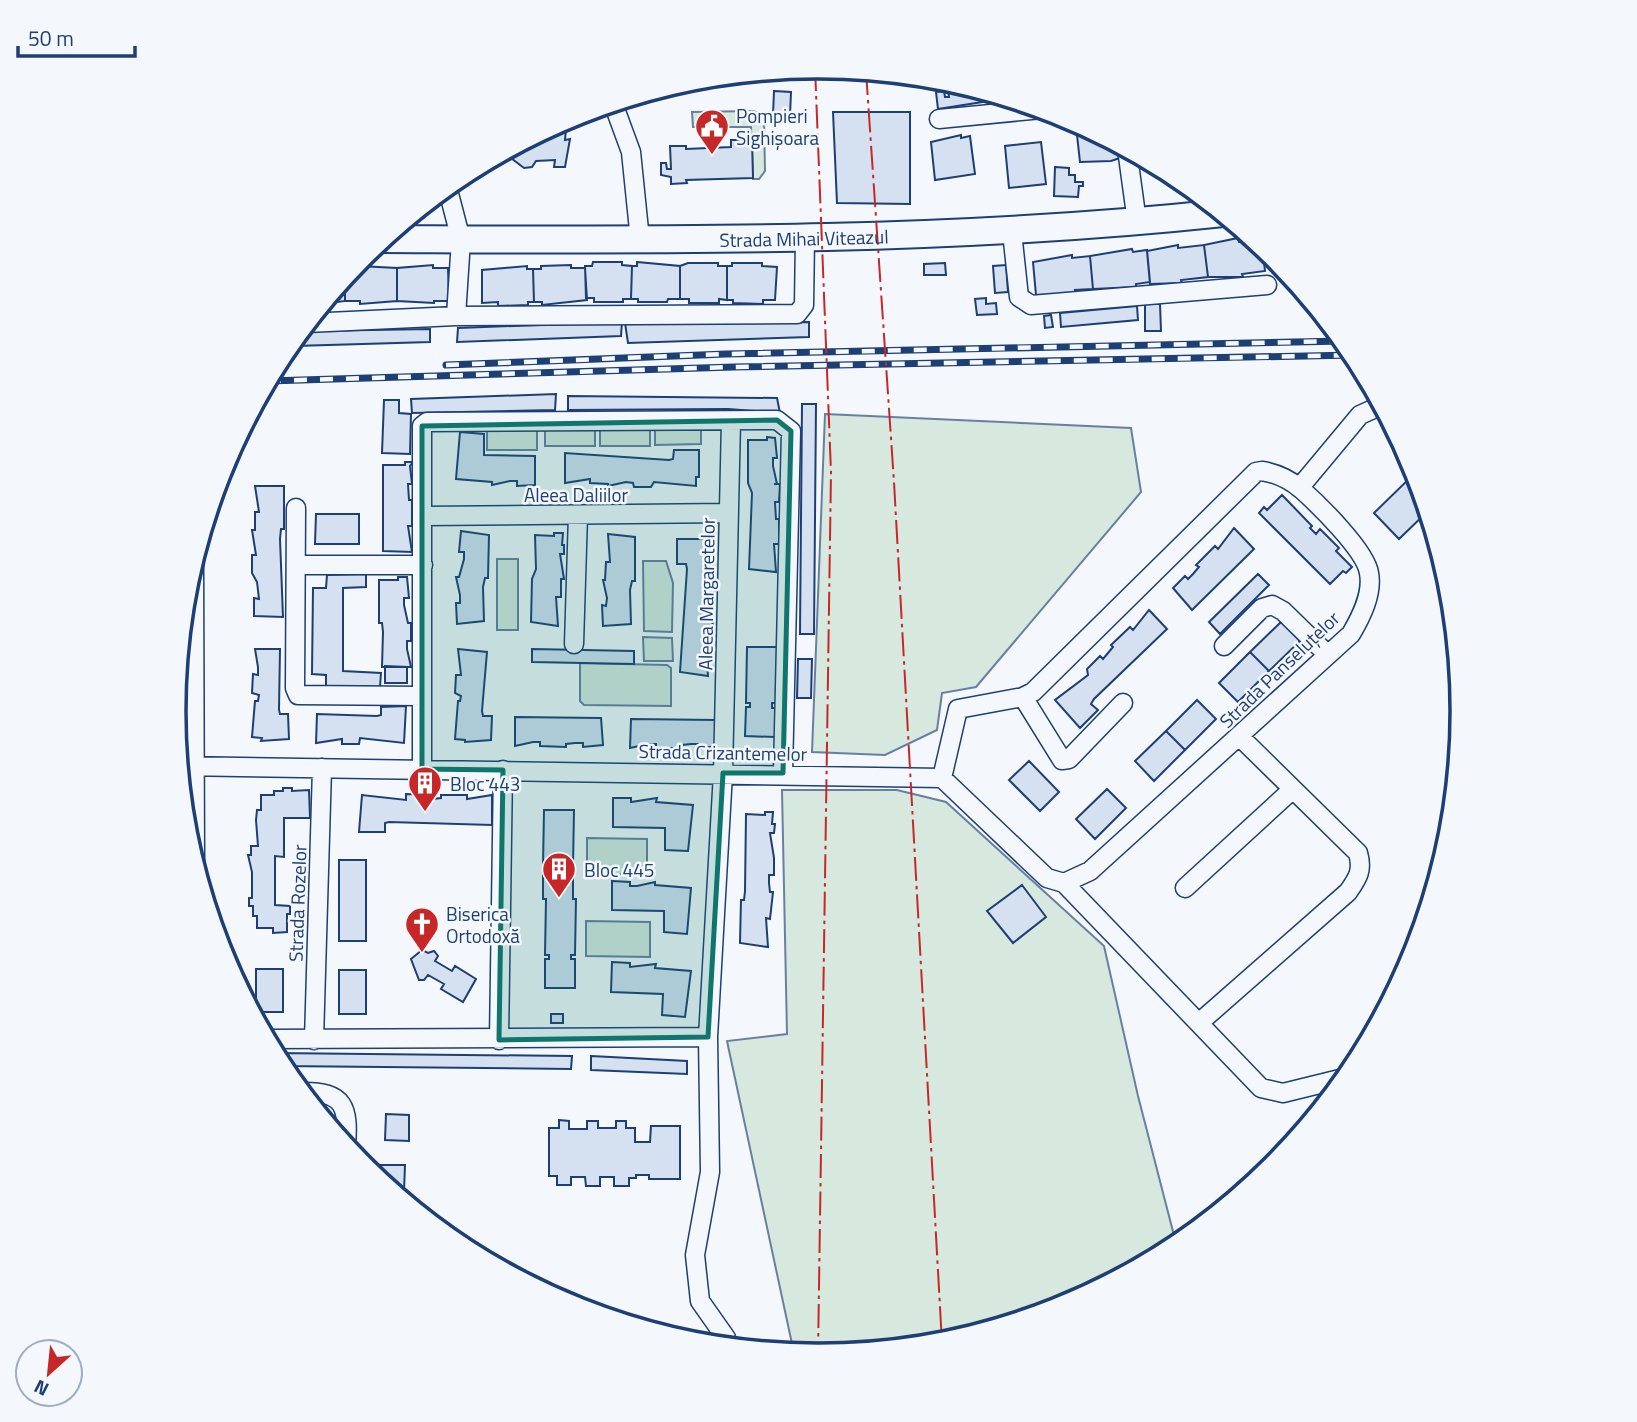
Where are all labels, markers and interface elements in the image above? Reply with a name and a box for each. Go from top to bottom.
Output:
scale bar [18,14,135,58]
text: 50 m [28,22,74,54]
place label: Pompieri Sighișoara [736,101,820,152]
public building icon: Pompieri Sighișoara [693,107,731,156]
street label: Strada Mihai Viteazul [719,221,889,253]
street label: Aleea Daliilor [524,480,628,509]
street label: Aleea Margaretelor [690,517,722,671]
street label: Strada Panseluțelor [1212,604,1346,734]
street label: Strada Crizantemelor [638,736,808,768]
building icon: Bloc 443 [406,764,444,813]
place label: Bloc 443 [450,769,521,798]
street label: Strada Rozelor [280,843,314,962]
building icon: Bloc 445 [540,850,578,899]
place label: Bloc 445 [584,855,655,884]
place label: Biserica Ortodoxă [446,899,520,950]
church icon: Biserica Ortodoxă [403,905,441,954]
north arrow [14,1338,84,1408]
text: N [29,1373,54,1405]

